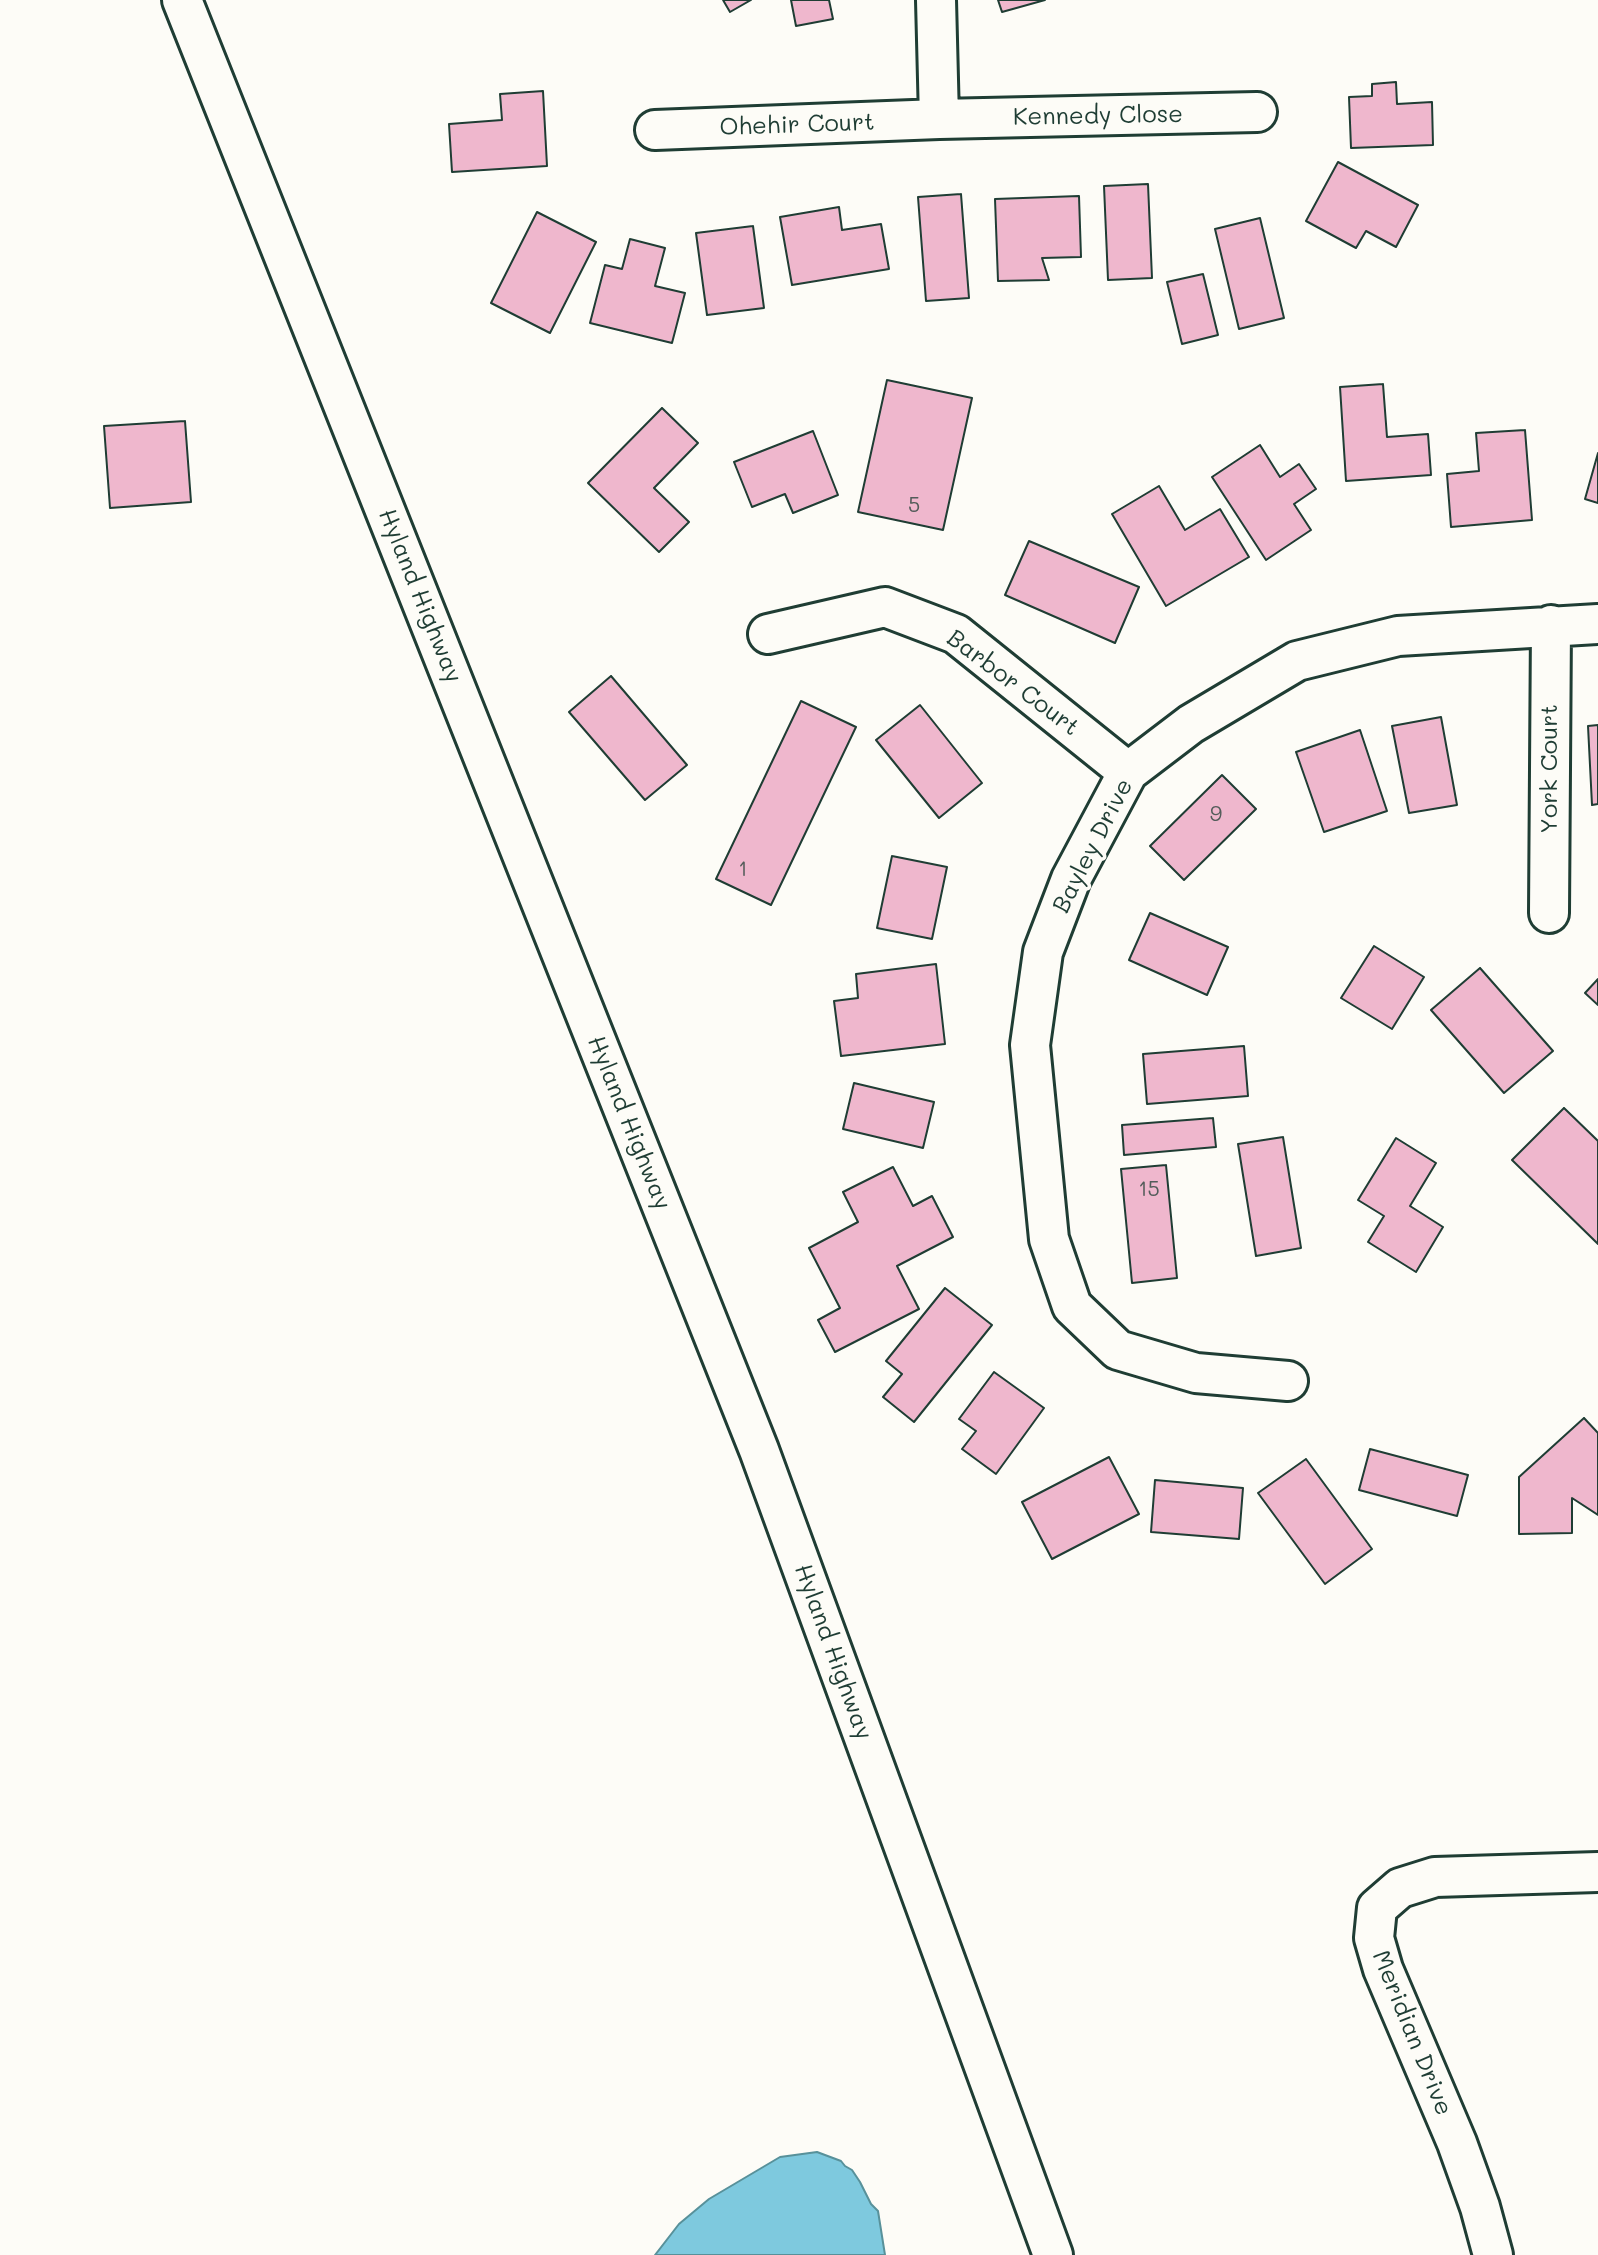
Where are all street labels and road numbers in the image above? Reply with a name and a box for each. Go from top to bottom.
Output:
street label: Kennedy Close [1013,100,1183,132]
street label: Ohehir Court [719,108,875,142]
street label: Hyland Highway [372,505,468,687]
street label: Barbor Court [941,624,1085,742]
street label: York Court [1536,704,1564,834]
street label: Bayley Drive [1047,774,1139,918]
street label: Hyland Highway [581,1032,677,1214]
street label: Hyland Highway [788,1560,878,1744]
street label: Meridian Drive [1366,1946,1458,2120]

